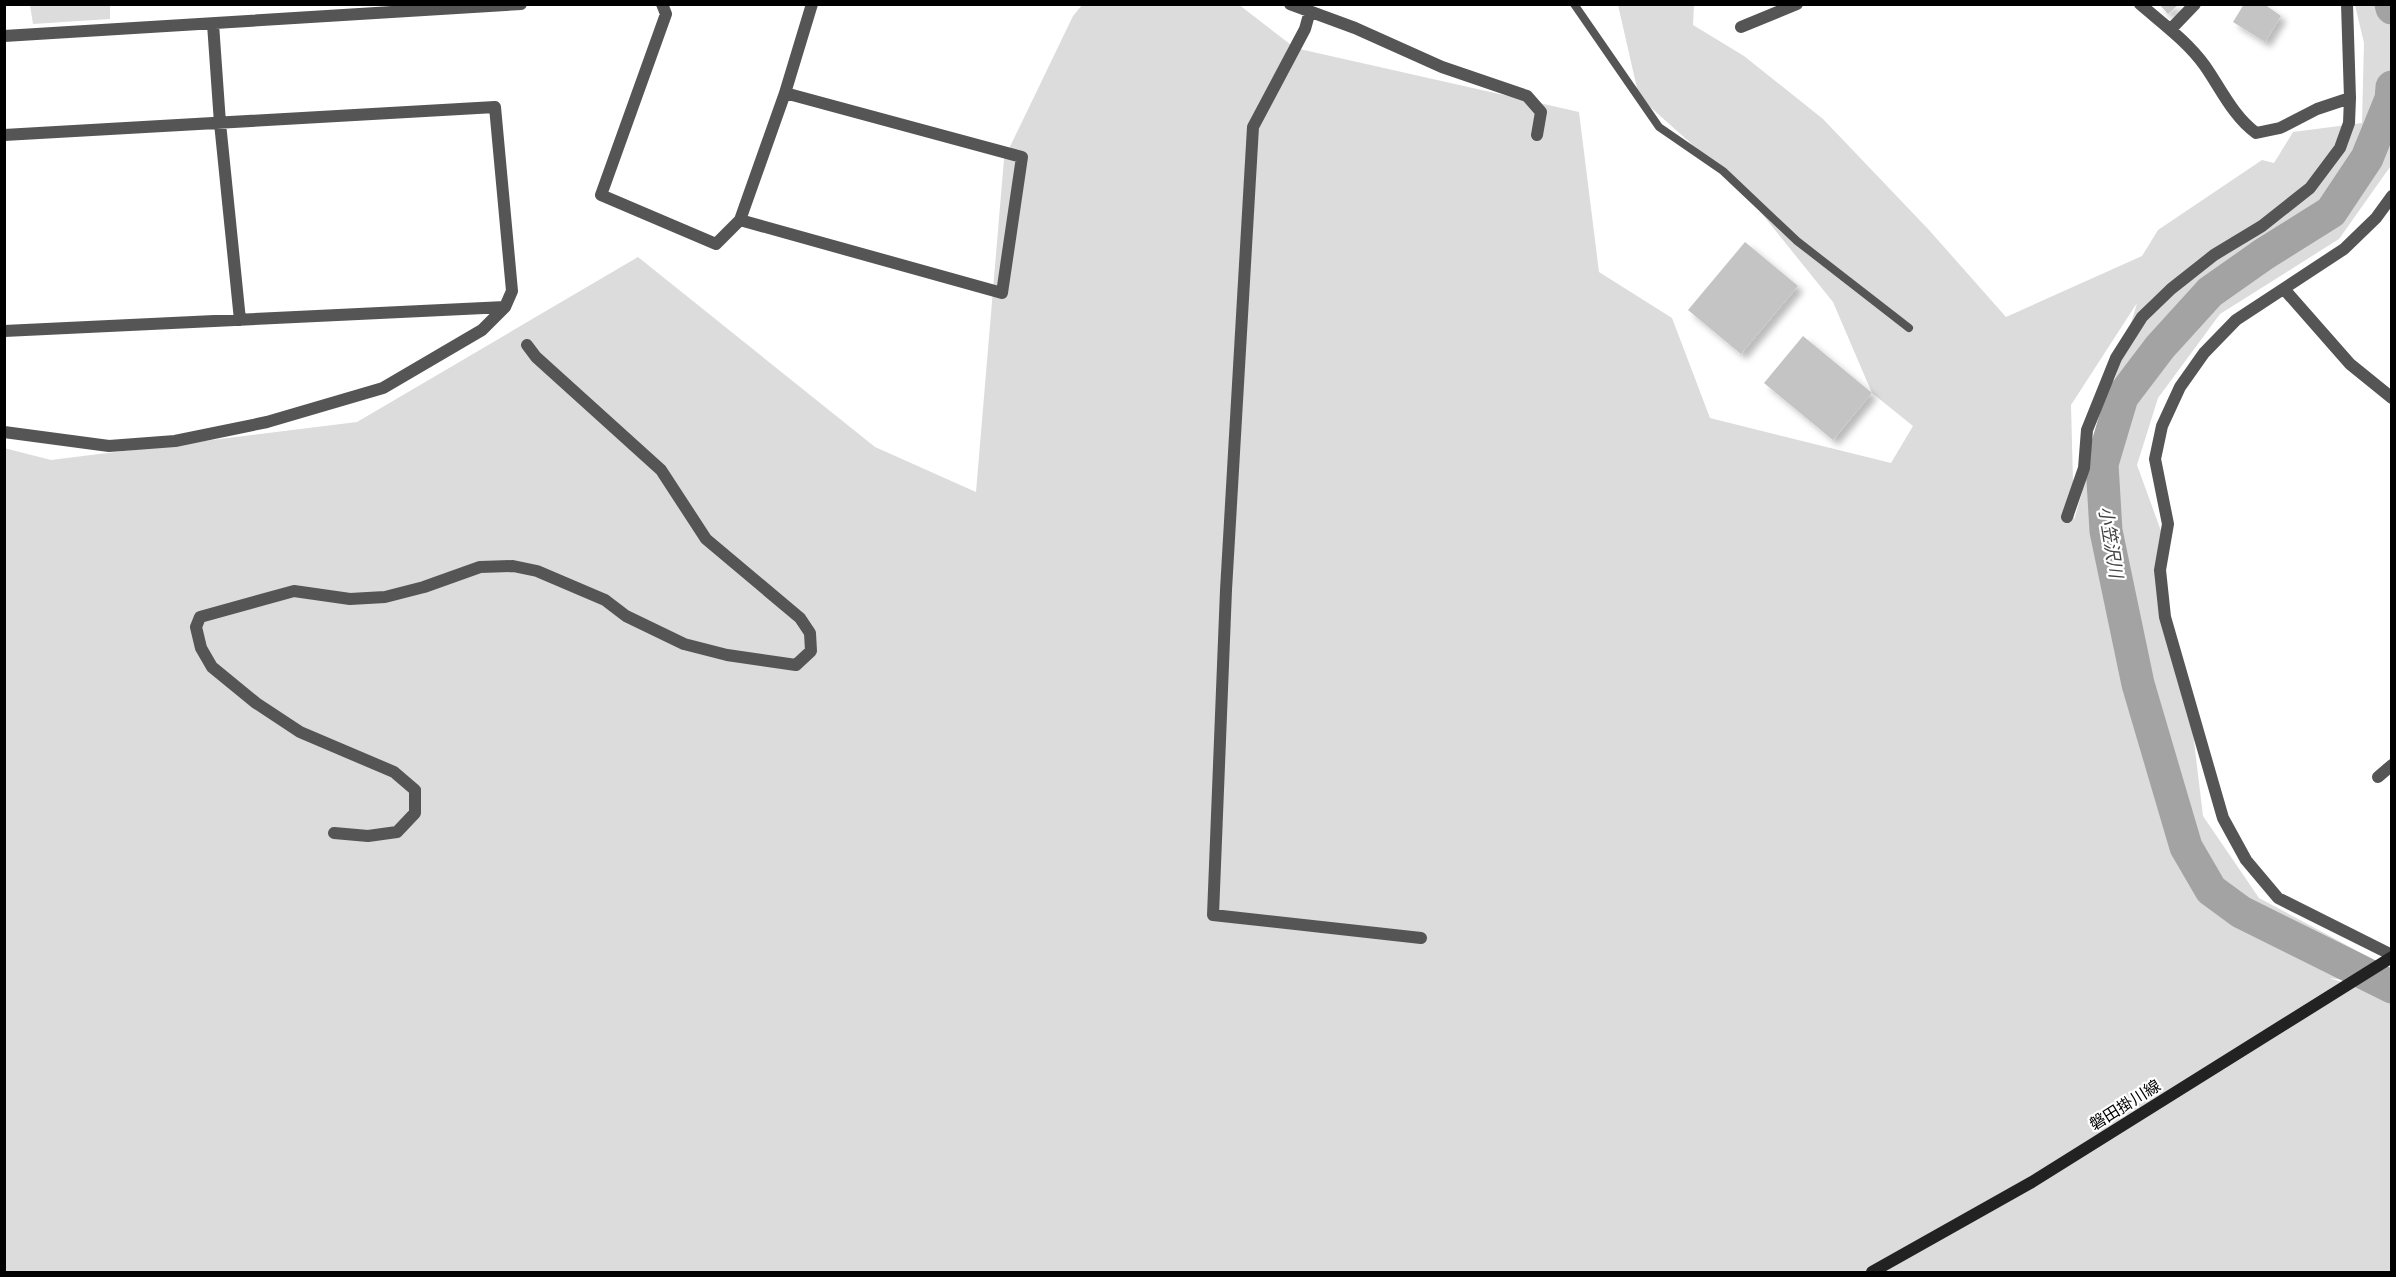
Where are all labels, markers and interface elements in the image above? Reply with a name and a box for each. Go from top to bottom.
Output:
water label: 小笠沢川 [2095,505,2127,581]
street label: 磐田掛川線 [2086,1076,2164,1134]

